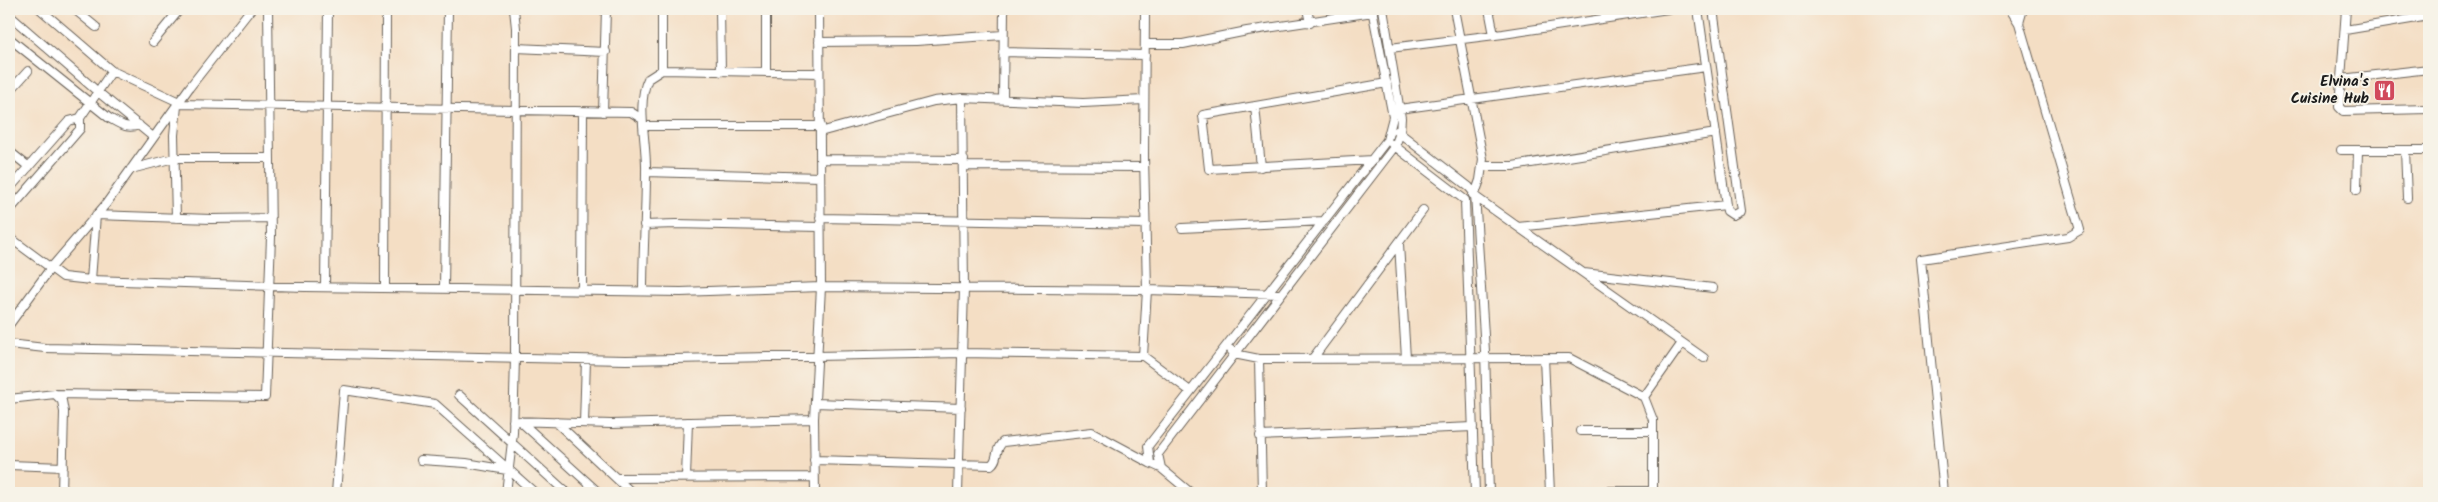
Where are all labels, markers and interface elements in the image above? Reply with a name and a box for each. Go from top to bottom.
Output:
place label: Elvina's Cuisine Hub [2291,70,2369,111]
restaurant icon: Elvina's Cuisine Hub [2373,78,2397,102]

